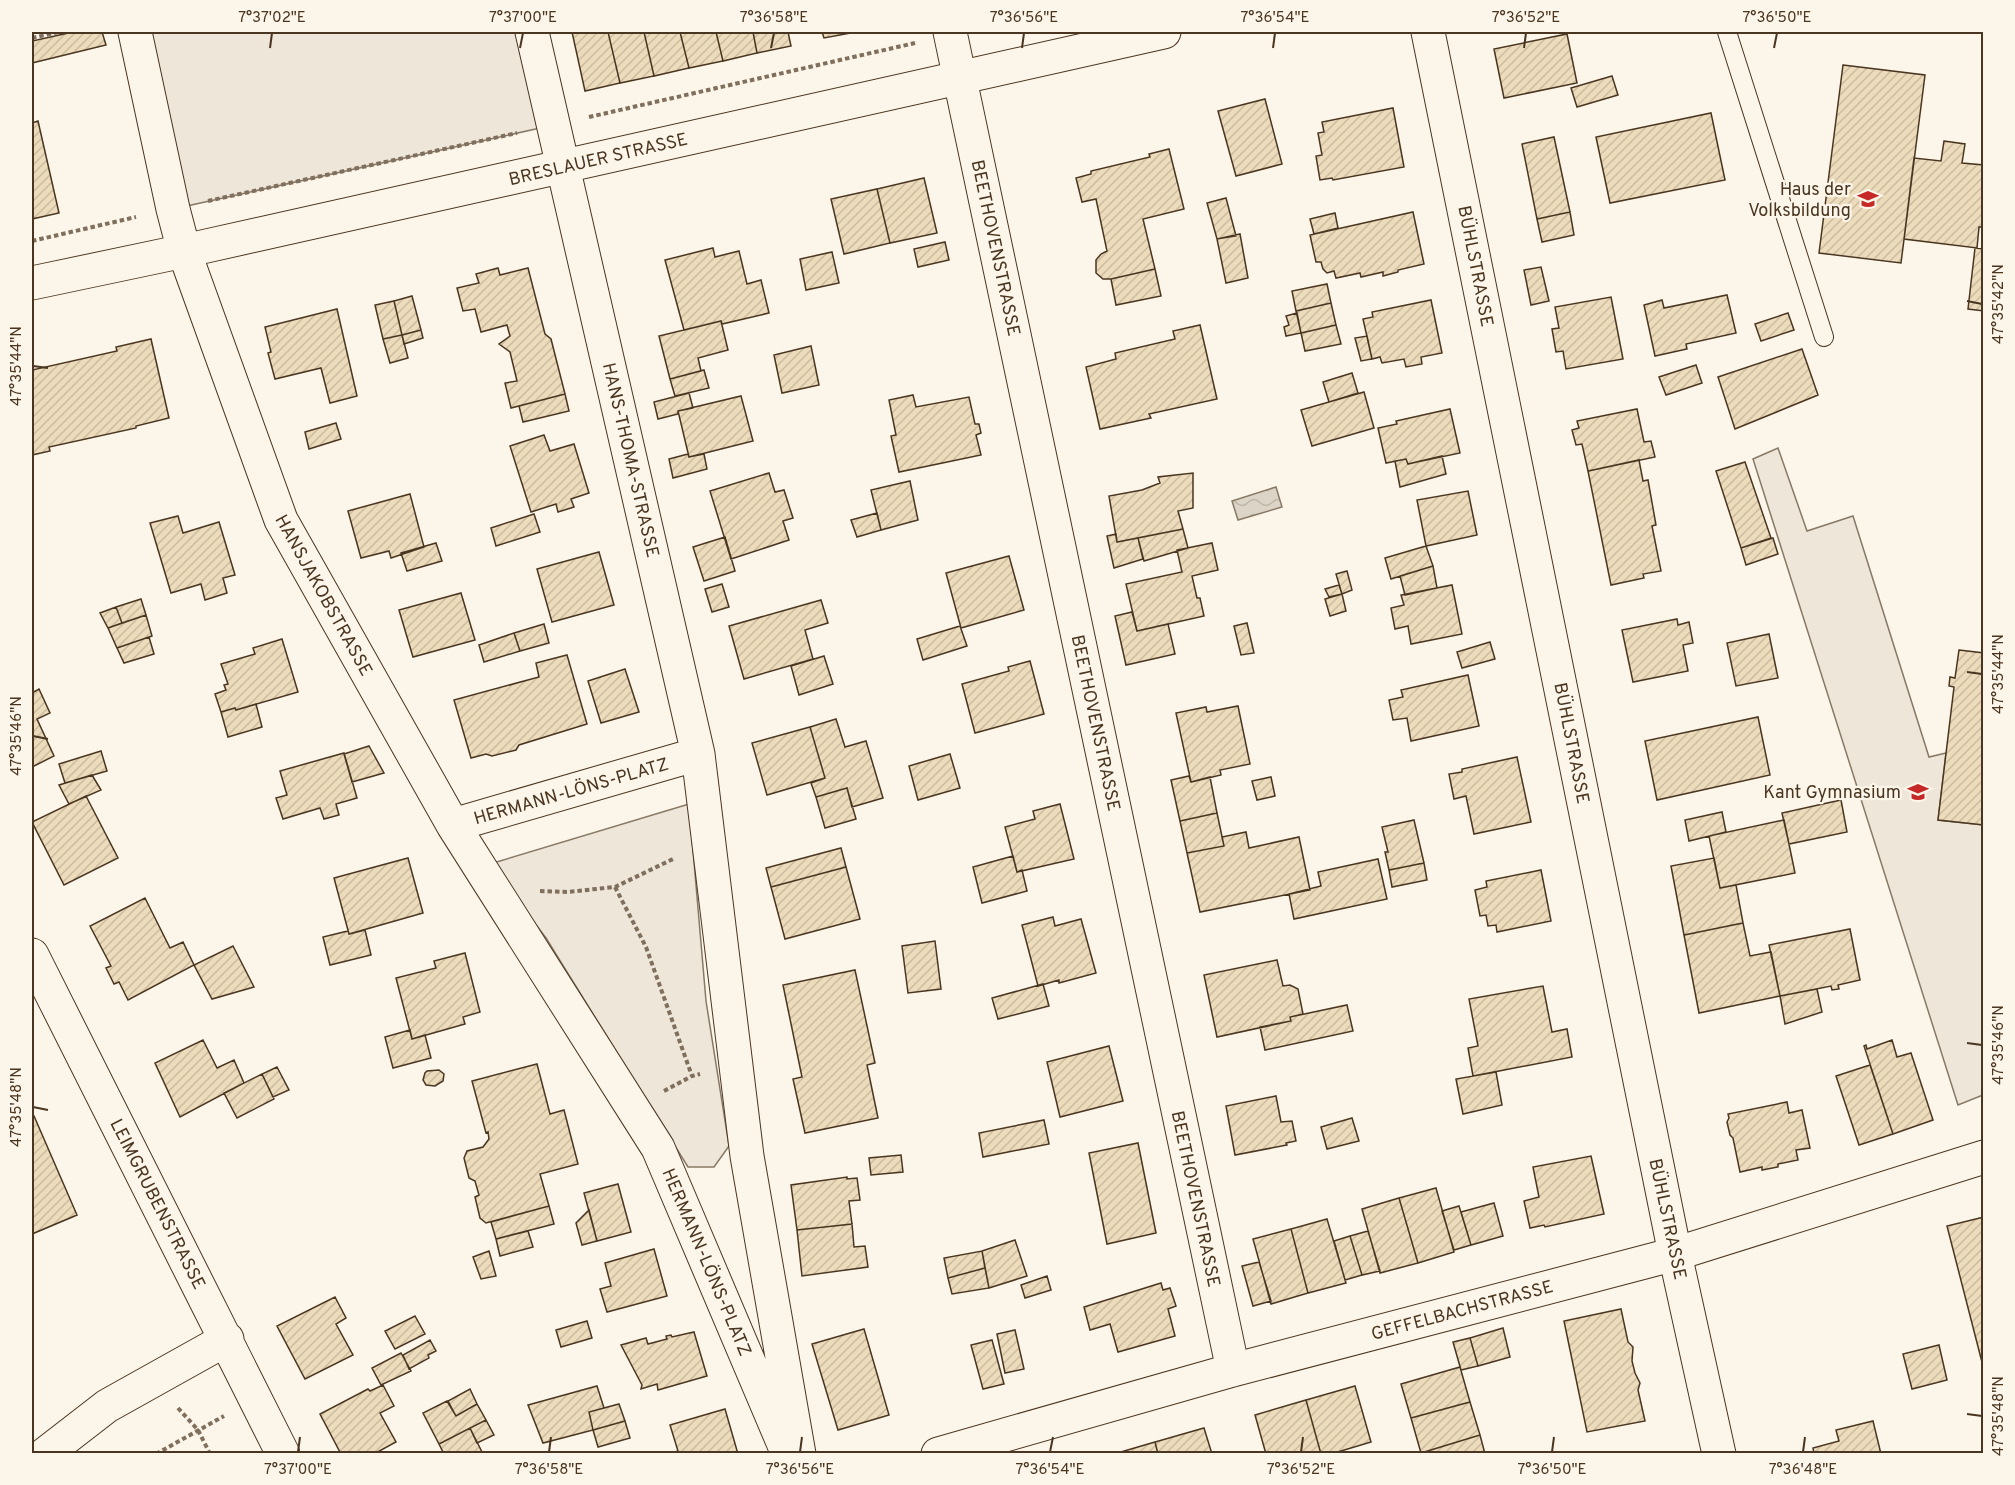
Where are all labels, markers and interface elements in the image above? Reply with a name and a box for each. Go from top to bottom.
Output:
text: 7°37'02"E [238,9,306,28]
text: 7°37'00"E [489,9,557,28]
text: 7°36'58"E [740,9,808,28]
text: 7°36'56"E [990,9,1058,28]
text: 7°36'54"E [1240,9,1310,28]
text: 7°36'52"E [1492,9,1560,28]
text: 7°36'50"E [1742,9,1812,28]
street label: BRESLAUER STRASSE [507,129,690,192]
street label: BEETHOVENSTRASSE [965,158,1024,339]
place label: Haus der Volksbildung [1748,179,1851,223]
school or university icon: Haus der Volksbildung [1856,187,1880,211]
street label: BÜHLSTRASSE [1451,203,1500,329]
text: 47°35'42"N [1990,264,2009,344]
text: 47°35'44"N [8,326,27,406]
street label: HANS-THOMA-STRASSE [596,361,663,560]
street label: HANSJAKOBSTRASSE [269,511,377,680]
street label: BEETHOVENSTRASSE [1065,633,1124,814]
text: 47°35'44"N [1990,634,2009,714]
street label: BÜHLSTRASSE [1547,680,1596,806]
text: 47°35'46"N [8,696,27,776]
street label: HERMANN-LÖNS-PLATZ [471,752,672,831]
school or university icon: Kant Gymnasium [1906,780,1930,804]
place label: Kant Gymnasium [1763,782,1901,805]
text: 47°35'46"N [1990,1005,2009,1085]
text: 47°35'48"N [8,1067,27,1147]
street label: BEETHOVENSTRASSE [1165,1109,1224,1290]
street label: LEIMGRUBENSTRASSE [104,1115,210,1294]
street label: BÜHLSTRASSE [1642,1156,1693,1282]
street label: HERMANN-LÖNS-PLATZ [656,1164,757,1360]
street label: GEFFELBACHSTRASSE [1369,1276,1556,1347]
text: 47°35'48"N [1990,1376,2009,1456]
text: 7°37'00"E [264,1461,332,1480]
text: 7°36'58"E [515,1461,583,1480]
text: 7°36'56"E [766,1461,834,1480]
text: 7°36'54"E [1015,1461,1085,1480]
text: 7°36'52"E [1267,1461,1335,1480]
text: 7°36'50"E [1517,1461,1587,1480]
text: 7°36'48"E [1769,1461,1837,1480]

